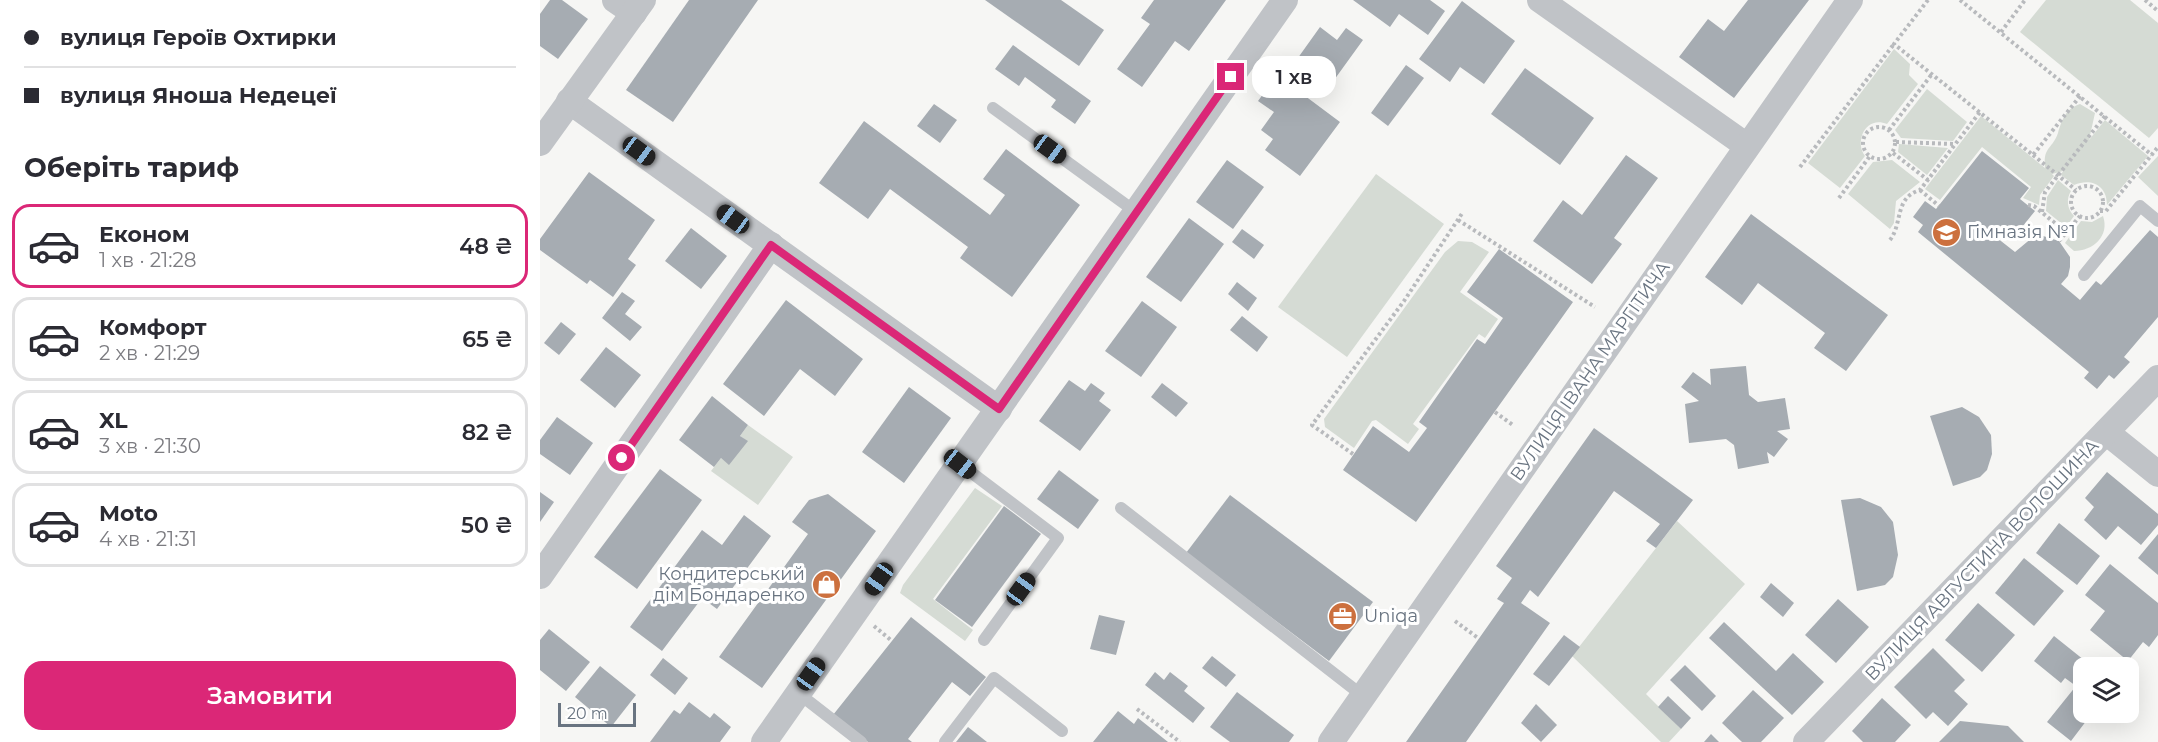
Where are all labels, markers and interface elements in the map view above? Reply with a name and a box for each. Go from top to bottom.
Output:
text: вулиця Героїв Охтирки [60,24,337,51]
callout: 1 хв [1252,56,1336,98]
route end [1217,63,1244,90]
text: 1 хв [1276,65,1312,89]
text: вулиця Яноша Недецеї [60,82,337,109]
car [1030,131,1070,167]
car [619,133,659,169]
text: Оберіть тариф [24,151,239,184]
car [713,201,753,237]
school or university icon: Гімназія №1 [1930,216,1962,248]
icon: car [27,219,81,273]
text: Економ [99,221,190,248]
place label: Гімназія №1 [1967,221,2076,243]
text: 48 ₴ [459,233,513,260]
text: 1 хв · 21:28 [99,248,197,272]
street label: ВУЛИЦЯ ІВАНА МАРГІТИЧА [1506,256,1675,485]
icon: car [27,312,81,366]
text: Комфорт [99,314,207,341]
text: 65 ₴ [462,326,513,353]
text: 2 хв · 21:29 [99,341,200,365]
icon: car [27,405,81,459]
text: XL [99,407,128,434]
text: 82 ₴ [462,419,513,446]
text: 3 хв · 21:30 [99,434,201,458]
street label: ВУЛИЦЯ АВГУСТИНА ВОЛОШИНА [1861,434,2104,685]
route start [608,444,635,471]
car [940,446,980,482]
icon: car [27,498,81,552]
text: Moto [99,500,158,527]
text: 50 ₴ [461,512,513,539]
text: 4 хв · 21:31 [99,527,197,551]
car [861,559,897,599]
place label: Кондитерський дім Бондаренко [653,563,805,606]
shop icon: Кондитерський дім Бондаренко [810,568,842,600]
car [1003,569,1039,609]
office icon: Uniqa [1327,600,1359,632]
place label: Uniqa [1364,605,1418,627]
car [793,654,829,694]
map controls [2073,657,2139,723]
button: layers [2073,657,2139,723]
button: Замовити [24,661,516,730]
scale bar [558,700,636,728]
text: 20 m [567,704,608,723]

